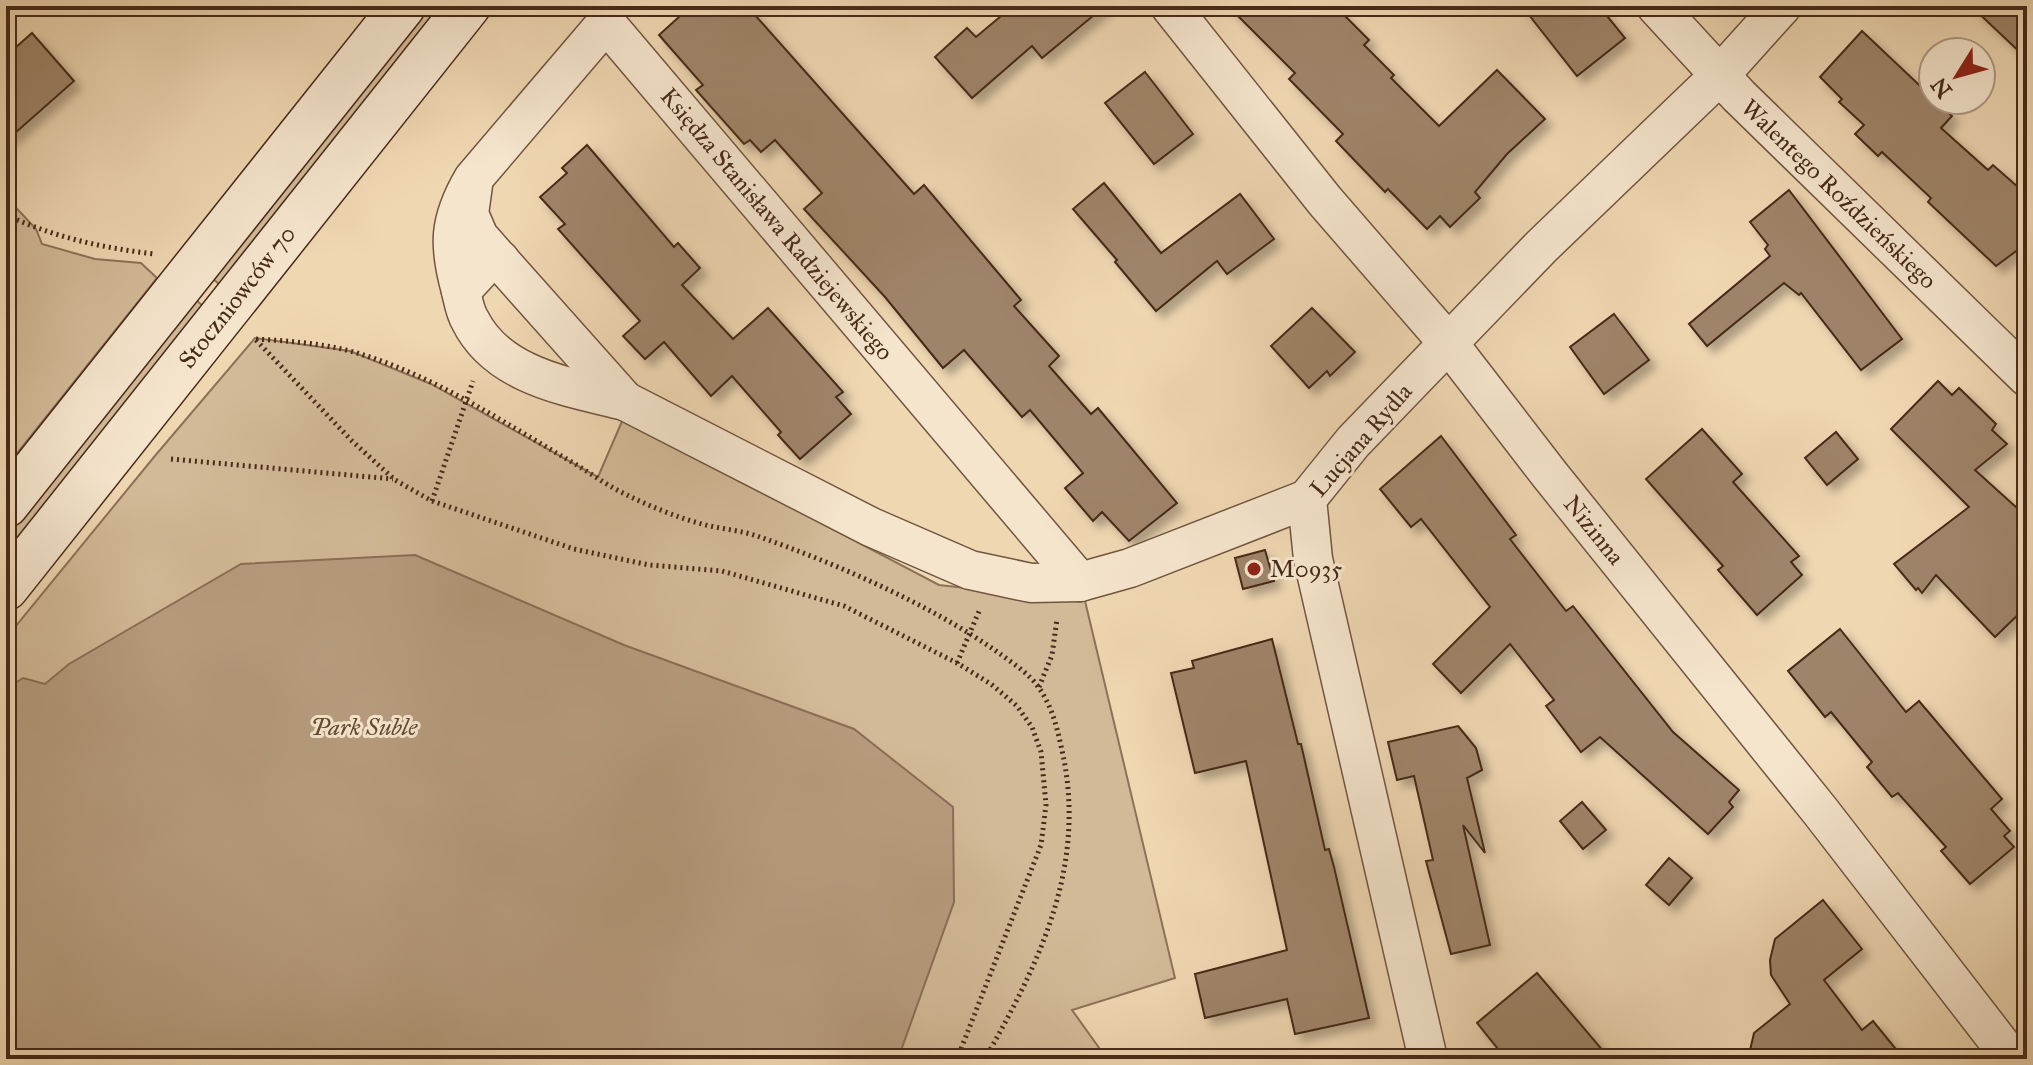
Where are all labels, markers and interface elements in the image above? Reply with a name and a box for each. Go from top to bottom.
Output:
north arrow [1917,36,1997,116]
text: N [1925,72,1958,103]
street label: Księdza Stanisława Radziejewskiego [654,81,900,367]
street label: Walentego Roździeńskiego [1735,93,1943,295]
street label: Stoczniowców 70 [172,220,302,374]
street label: Lucjana Rydla [1303,376,1419,503]
street label: Nizinna [1557,489,1632,571]
place label: M0935 [1270,554,1342,584]
marker: M0935 [1245,560,1263,578]
park label: Park Suble [311,712,418,742]

